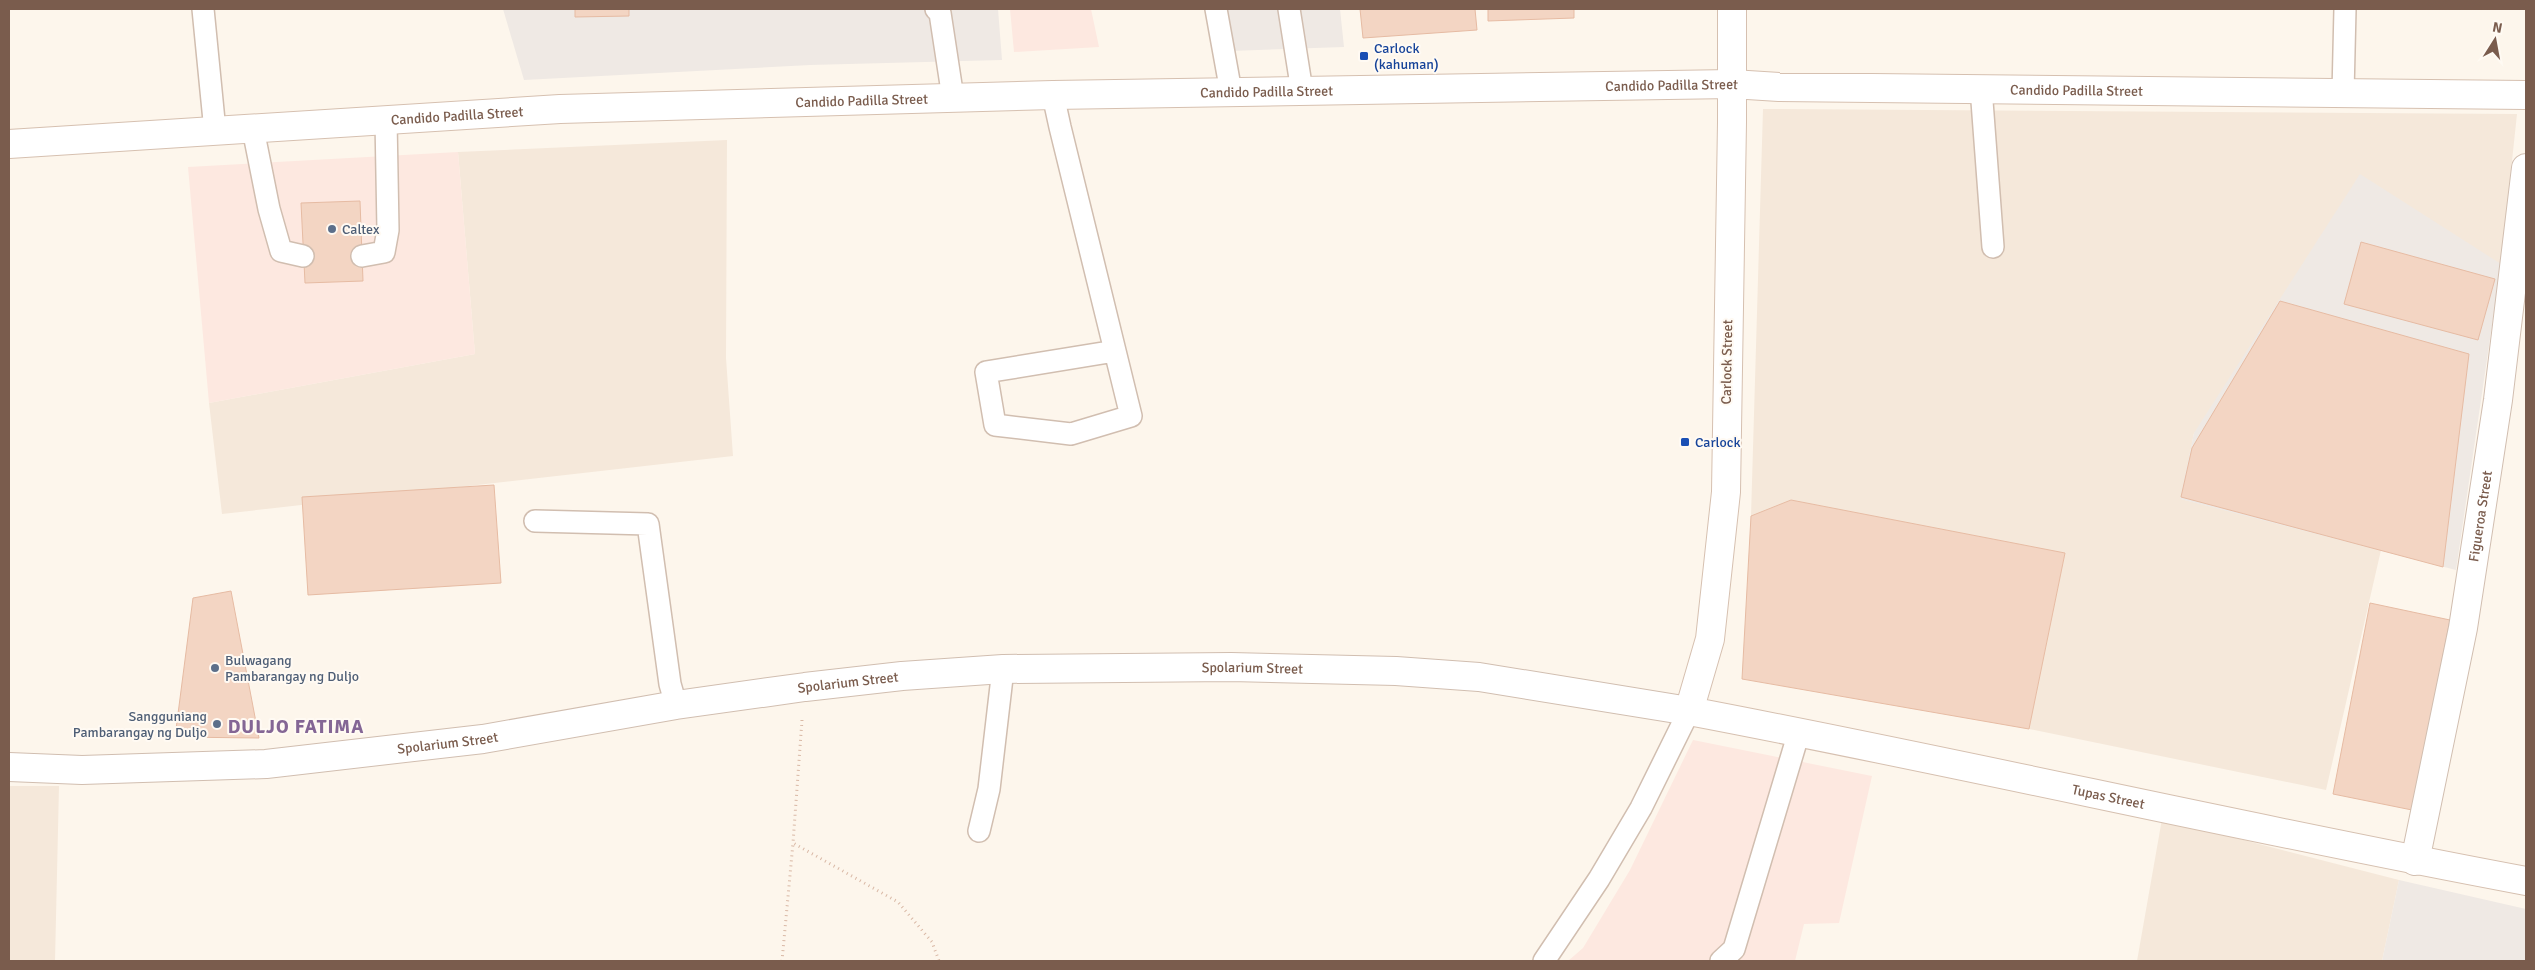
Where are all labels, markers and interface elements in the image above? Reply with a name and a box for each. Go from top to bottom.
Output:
north arrow [2470,15,2520,65]
text: N [2491,18,2504,37]
place label: Carlock (kahuman) [1374,40,1439,73]
marker: Carlock (kahuman) [1358,50,1370,62]
street label: Candido Padilla Street [1605,75,1739,95]
street label: Candido Padilla Street [2010,81,2143,99]
street label: Candido Padilla Street [1200,82,1333,101]
street label: Candido Padilla Street [795,90,928,111]
street label: Candido Padilla Street [390,103,524,128]
place label: Caltex [342,221,380,238]
marker: Caltex [326,223,338,235]
street label: Carlock Street [1718,319,1736,405]
place label: Carlock [1695,434,1740,451]
marker: Carlock [1679,436,1691,448]
street label: Figueroa Street [2465,469,2496,563]
place label: Bulwagang Pambarangay ng Duljo [225,652,359,685]
street label: Spolarium Street [1202,658,1303,677]
marker: Bulwagang Pambarangay ng Duljo [209,662,221,674]
street label: Spolarium Street [796,668,899,696]
place label: Sangguniang Pambarangay ng Duljo [73,708,207,741]
district label: DULJO FATIMA [228,715,364,739]
marker: Sangguniang Pambarangay ng Duljo [211,718,223,730]
street label: Spolarium Street [396,728,499,757]
street label: Tupas Street [2071,781,2146,813]

